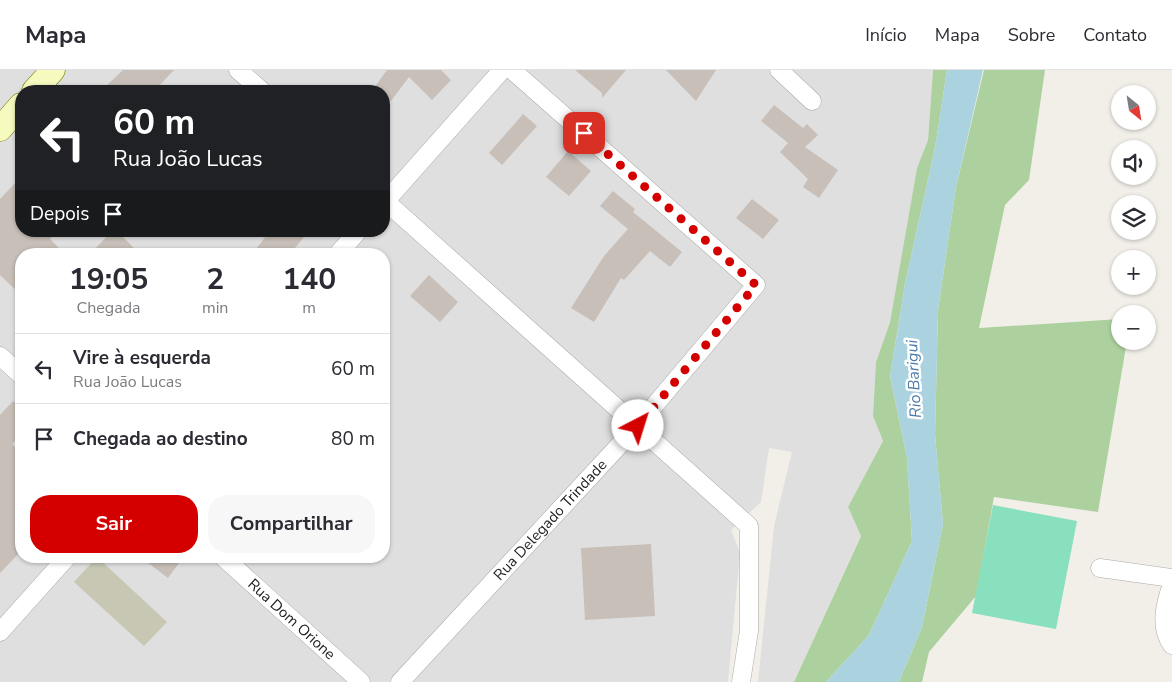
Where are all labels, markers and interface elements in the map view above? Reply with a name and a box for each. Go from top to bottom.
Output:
text: Mapa [25,19,87,51]
text: Início [865,23,907,47]
text: Mapa [935,23,980,47]
text: Sobre [1008,23,1055,47]
text: Contato [1083,23,1147,47]
north arrow [1111,85,1156,130]
map controls [1111,85,1156,350]
text: 60 m [113,99,195,146]
icon: left [30,105,95,170]
pin [563,112,605,154]
icon: arrive [570,119,598,147]
button: sound [1111,140,1156,185]
text: Rua João Lucas [113,144,263,174]
button: layers [1111,195,1156,240]
icon: arrive [99,200,127,228]
text: Depois [30,201,89,227]
button: + [1111,250,1156,295]
text: 19:05 [69,259,148,300]
text: 2 [206,259,224,300]
text: 140 [282,259,336,300]
text: Chegada [76,297,141,319]
text: min [202,297,228,319]
text: m [302,297,316,319]
button: − [1111,305,1156,350]
water label: Rio Barigui [901,339,927,419]
text: Vire à esquerda [73,345,211,371]
icon: left [30,355,58,383]
text: 60 m [331,356,375,382]
text: Rua João Lucas [73,371,182,393]
position arrow [611,399,663,451]
icon: arrive [30,425,58,453]
text: Chegada ao destino [73,426,248,452]
text: 80 m [331,426,375,452]
street label: Rua Delegado Trindade [489,455,611,585]
button: Sair [30,495,198,553]
button: Compartilhar [208,495,375,553]
street label: Rua Dom Orione [244,574,340,664]

